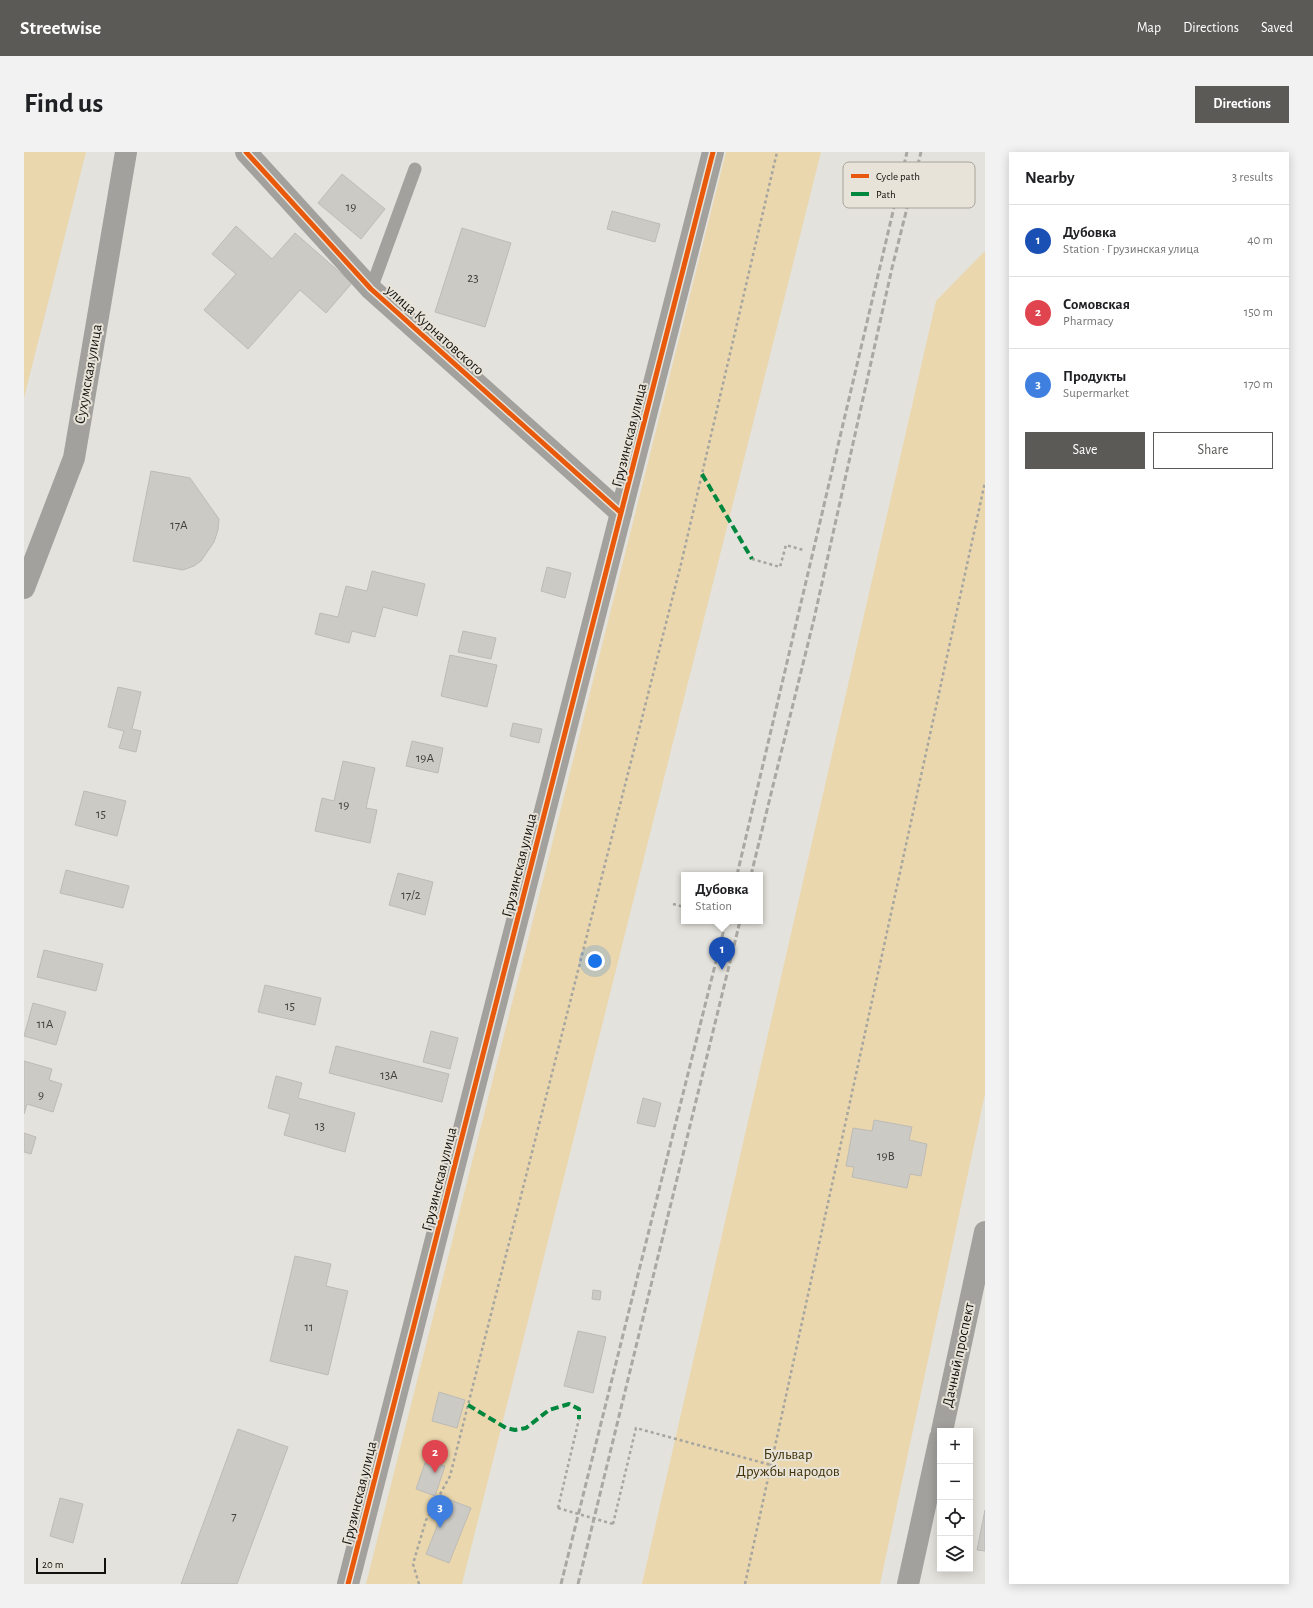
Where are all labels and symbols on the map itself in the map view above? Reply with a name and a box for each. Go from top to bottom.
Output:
legend [843,162,975,208]
text: Cycle path [876,171,920,182]
text: Path [876,189,896,200]
house number: 19 [346,201,356,214]
house number: 23 [467,272,479,285]
street label: улица Курнатовского [382,282,487,378]
street label: Сухумская улица [72,323,105,425]
street label: Грузинская улица [609,381,650,489]
house number: 17А [170,519,188,532]
house number: 19А [416,752,434,765]
house number: 19 [339,799,349,812]
house number: 15 [96,808,106,821]
street label: Грузинская улица [499,811,540,919]
house number: 17/2 [401,889,421,902]
pin: 1 [709,937,735,970]
your location [585,951,605,971]
house number: 15 [285,1000,295,1013]
house number: 11А [37,1018,54,1031]
house number: 13А [380,1069,398,1082]
house number: 9 [38,1089,44,1102]
house number: 13 [315,1120,325,1133]
street label: Грузинская улица [419,1125,460,1233]
house number: 19В [877,1150,895,1163]
street label: Дачный проспект [940,1301,977,1409]
house number: 11 [305,1321,313,1334]
street label: Грузинская улица [339,1439,380,1547]
pin: 2 [422,1440,448,1473]
park label: Бульвар Дружбы народов [736,1447,840,1479]
pin: 3 [427,1495,453,1528]
house number: 7 [231,1510,237,1523]
scale bar [36,1556,106,1575]

